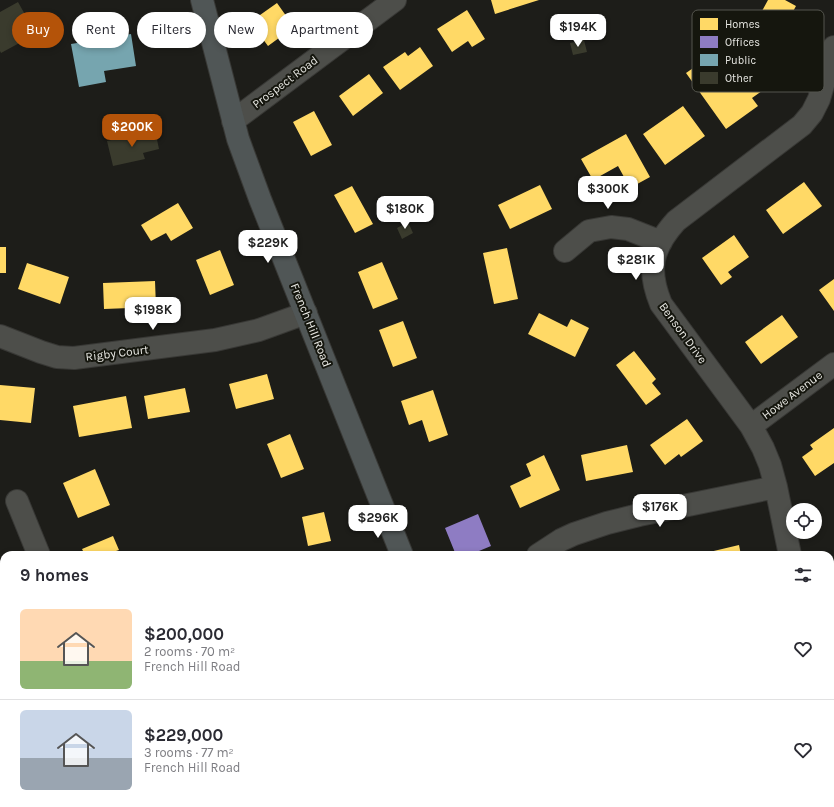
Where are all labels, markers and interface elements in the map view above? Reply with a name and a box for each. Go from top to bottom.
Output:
legend [692,10,824,92]
chip: Buy [12,12,64,48]
chip: Rent [72,12,129,48]
chip: Filters [137,12,206,48]
chip: New [214,12,268,48]
chip: Apartment [276,12,373,48]
pin: $194K [550,14,606,48]
text: Homes [725,18,760,31]
text: $194K [559,19,597,34]
text: Offices [725,36,760,49]
street label: Prospect Road [250,53,320,111]
text: Public [725,54,757,67]
text: Other [725,72,753,85]
pin: $200K [104,114,160,148]
text: $200K [111,119,153,134]
pin: $300K [580,176,636,210]
text: $300K [587,181,629,196]
pin: $180K [377,196,433,230]
text: $180K [386,201,424,216]
pin: $229K [240,230,296,264]
text: $229K [247,235,289,250]
pin: $281K [608,247,664,281]
text: $281K [617,252,655,267]
street label: French Hill Road [288,281,334,369]
pin: $198K [125,297,181,331]
street label: Benson Drive [656,300,710,366]
text: $198K [134,302,172,317]
street label: Rigby Court [85,342,150,364]
street label: Howe Avenue [759,368,825,422]
pin: $176K [632,494,688,528]
text: $176K [642,499,678,514]
map controls [786,503,822,539]
button: locate [786,503,822,539]
pin: $296K [350,505,406,539]
text: $296K [357,510,399,525]
icon: filters [792,564,814,586]
text: 9 homes [20,565,89,585]
text: $200,000 [144,624,224,644]
icon: home [52,625,100,673]
icon: heart [792,638,814,660]
text: 2 rooms · 70 m² [144,644,235,659]
text: French Hill Road [144,659,241,674]
text: $229,000 [144,725,223,745]
icon: home [52,726,100,774]
icon: heart [792,739,814,761]
text: 3 rooms · 77 m² [144,745,234,760]
text: French Hill Road [144,760,241,775]

